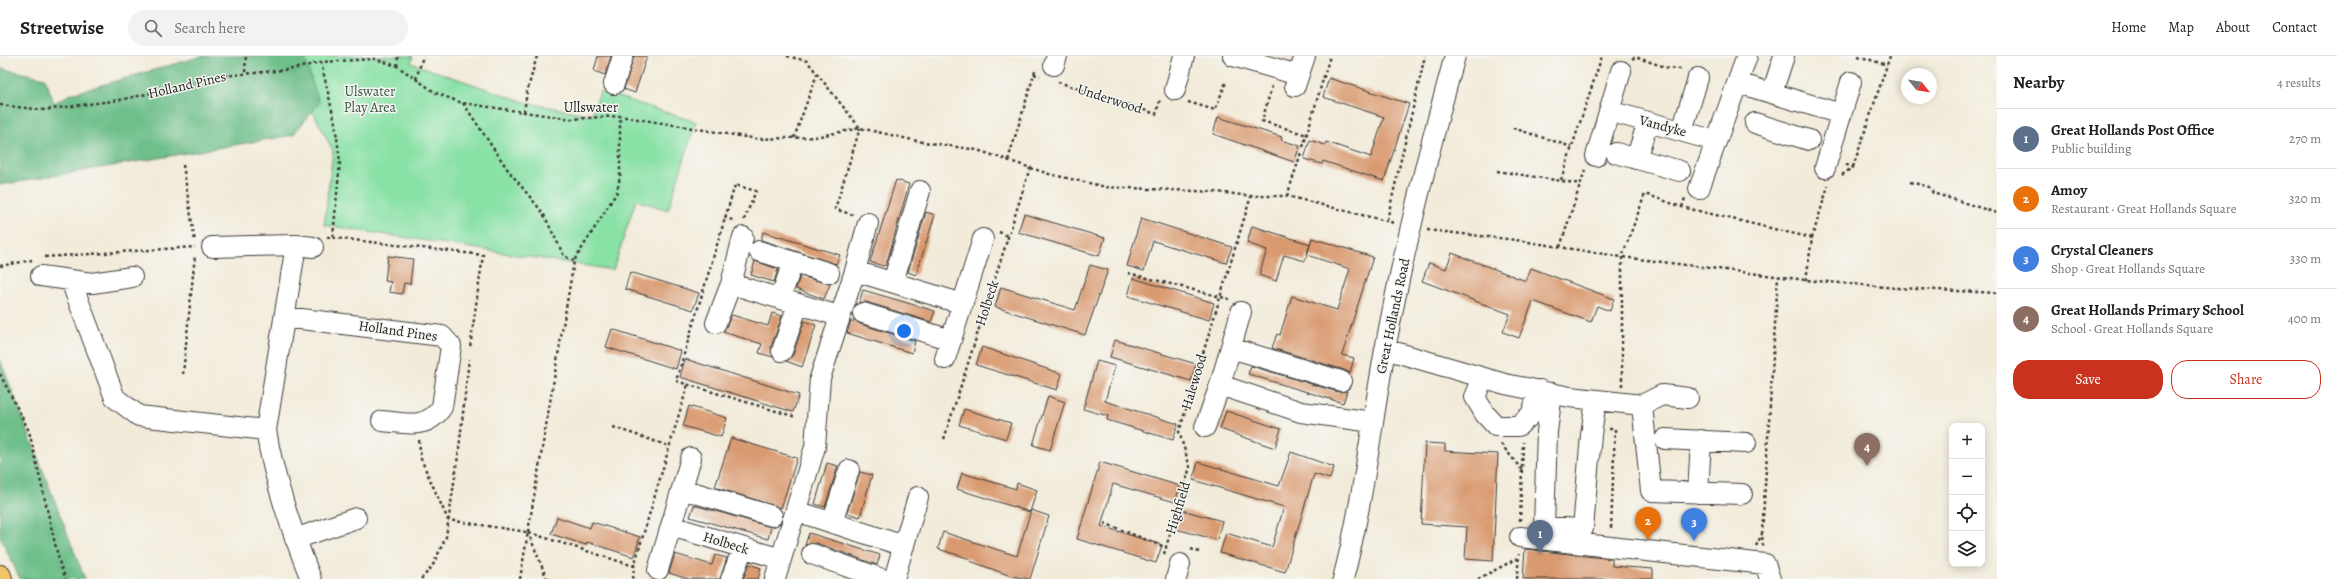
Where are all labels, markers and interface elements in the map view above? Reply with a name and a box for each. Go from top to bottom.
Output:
search box [128,10,408,46]
text: Streetwise [20,15,104,41]
icon: search [142,17,164,39]
text: Search here [174,18,245,38]
text: Home [2111,18,2146,37]
text: Map [2168,18,2194,37]
text: About [2216,18,2250,37]
text: Contact [2272,18,2317,37]
street label: Holland Pines [146,67,228,103]
north arrow [1901,68,1937,104]
text: Nearby [2013,71,2064,94]
text: 4 results [2277,74,2321,91]
street label: Underwood [1075,80,1145,119]
park label: Ulswater Play Area [344,82,397,117]
street label: Ullswater [564,98,619,117]
street label: Vandyke [1636,110,1689,141]
text: Great Hollands Post Office [2051,120,2214,140]
text: 1 [2024,130,2028,147]
text: 270 m [2289,130,2321,147]
text: Public building [2051,140,2131,157]
text: Amoy [2051,180,2087,200]
text: 2 [2023,190,2029,207]
text: 320 m [2289,190,2321,207]
text: Restaurant · Great Hollands Square [2051,200,2236,217]
text: Crystal Cleaners [2051,240,2153,260]
text: 3 [2023,250,2029,267]
text: 330 m [2290,250,2321,267]
street label: Great Hollands Road [1371,256,1415,376]
text: Shop · Great Hollands Square [2051,260,2205,277]
street label: Holbeck [971,278,1003,328]
text: Great Hollands Primary School [2051,300,2244,320]
text: 4 [2023,310,2029,327]
text: 400 m [2288,310,2321,327]
street label: Holland Pines [357,316,439,346]
text: School · Great Hollands Square [2051,320,2213,337]
your location [894,321,914,341]
street label: Halewood [1176,351,1212,412]
button: Save [2013,360,2163,399]
button: Share [2171,360,2321,399]
map controls [1949,423,1985,567]
button: + [1949,423,1985,459]
pin: 4 [1854,433,1880,466]
button: − [1949,459,1985,495]
street label: Highfield [1161,479,1195,537]
button: locate [1949,495,1985,531]
pin: 2 [1635,507,1661,540]
pin: 3 [1681,508,1707,541]
pin: 1 [1527,520,1553,553]
street label: Holbeck [701,527,751,559]
button: layers [1949,531,1985,567]

